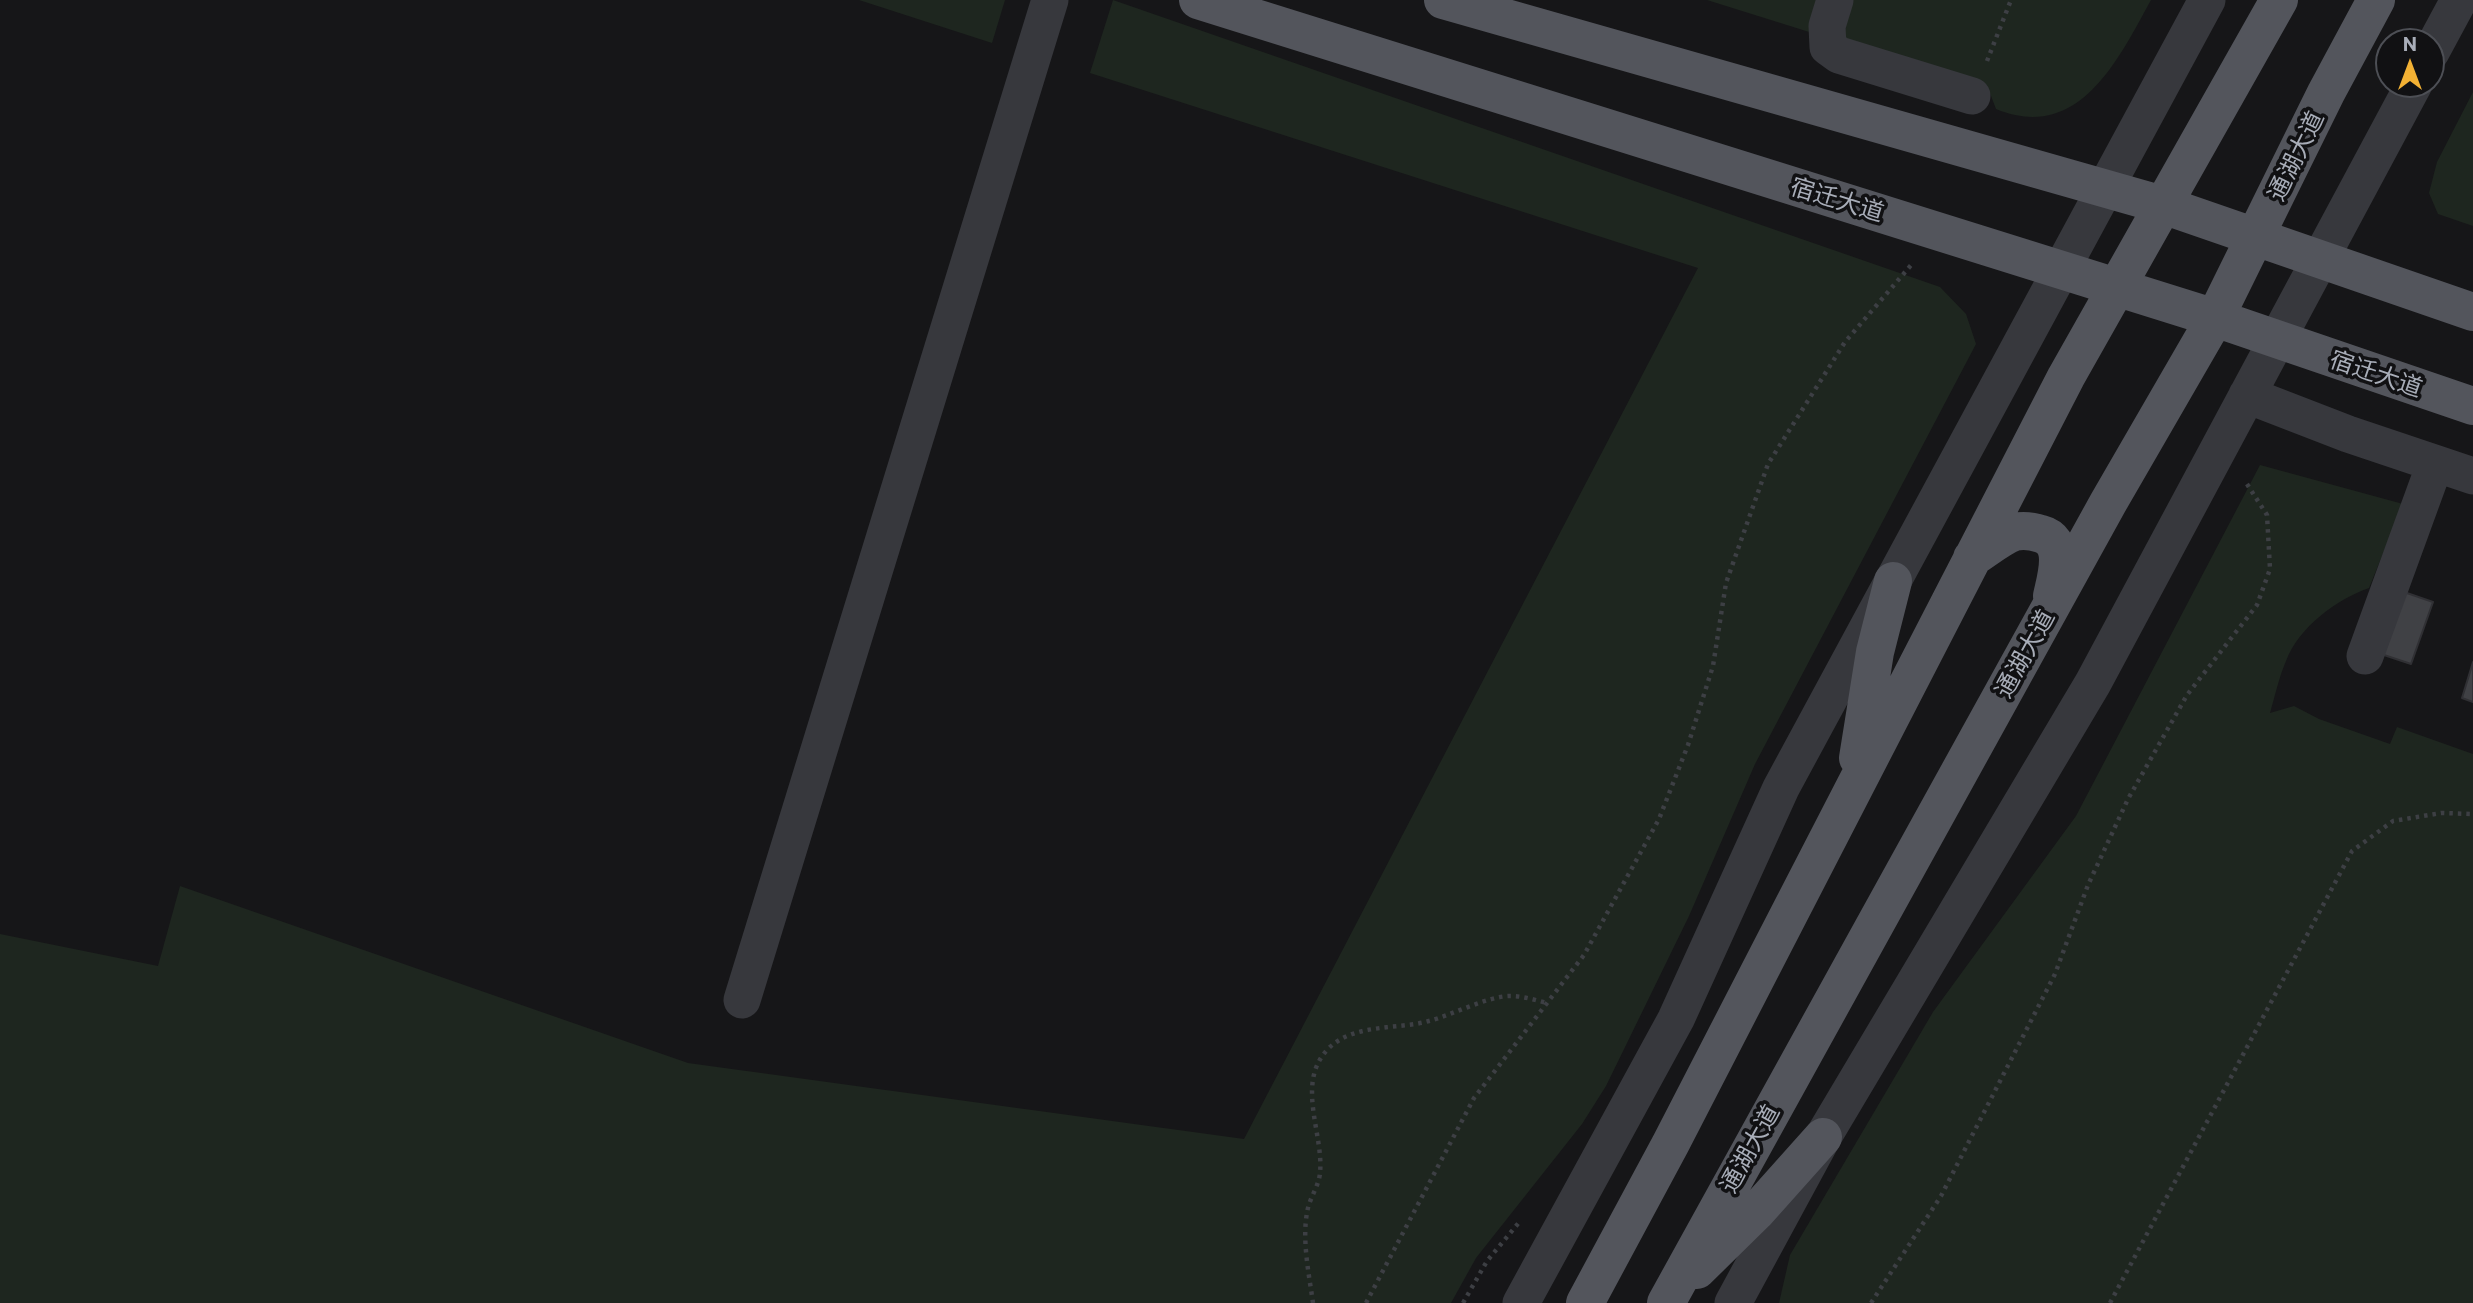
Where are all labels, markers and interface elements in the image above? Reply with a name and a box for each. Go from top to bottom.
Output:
north arrow [2375,28,2445,98]
text: N [2403,32,2417,55]
street label: 通湖大道 [2262,107,2330,205]
street label: 宿迁大道 [1787,172,1887,228]
street label: 宿迁大道 [2326,345,2426,403]
street label: 通湖大道 [1989,605,2061,703]
street label: 通湖大道 [1714,1100,1786,1198]

